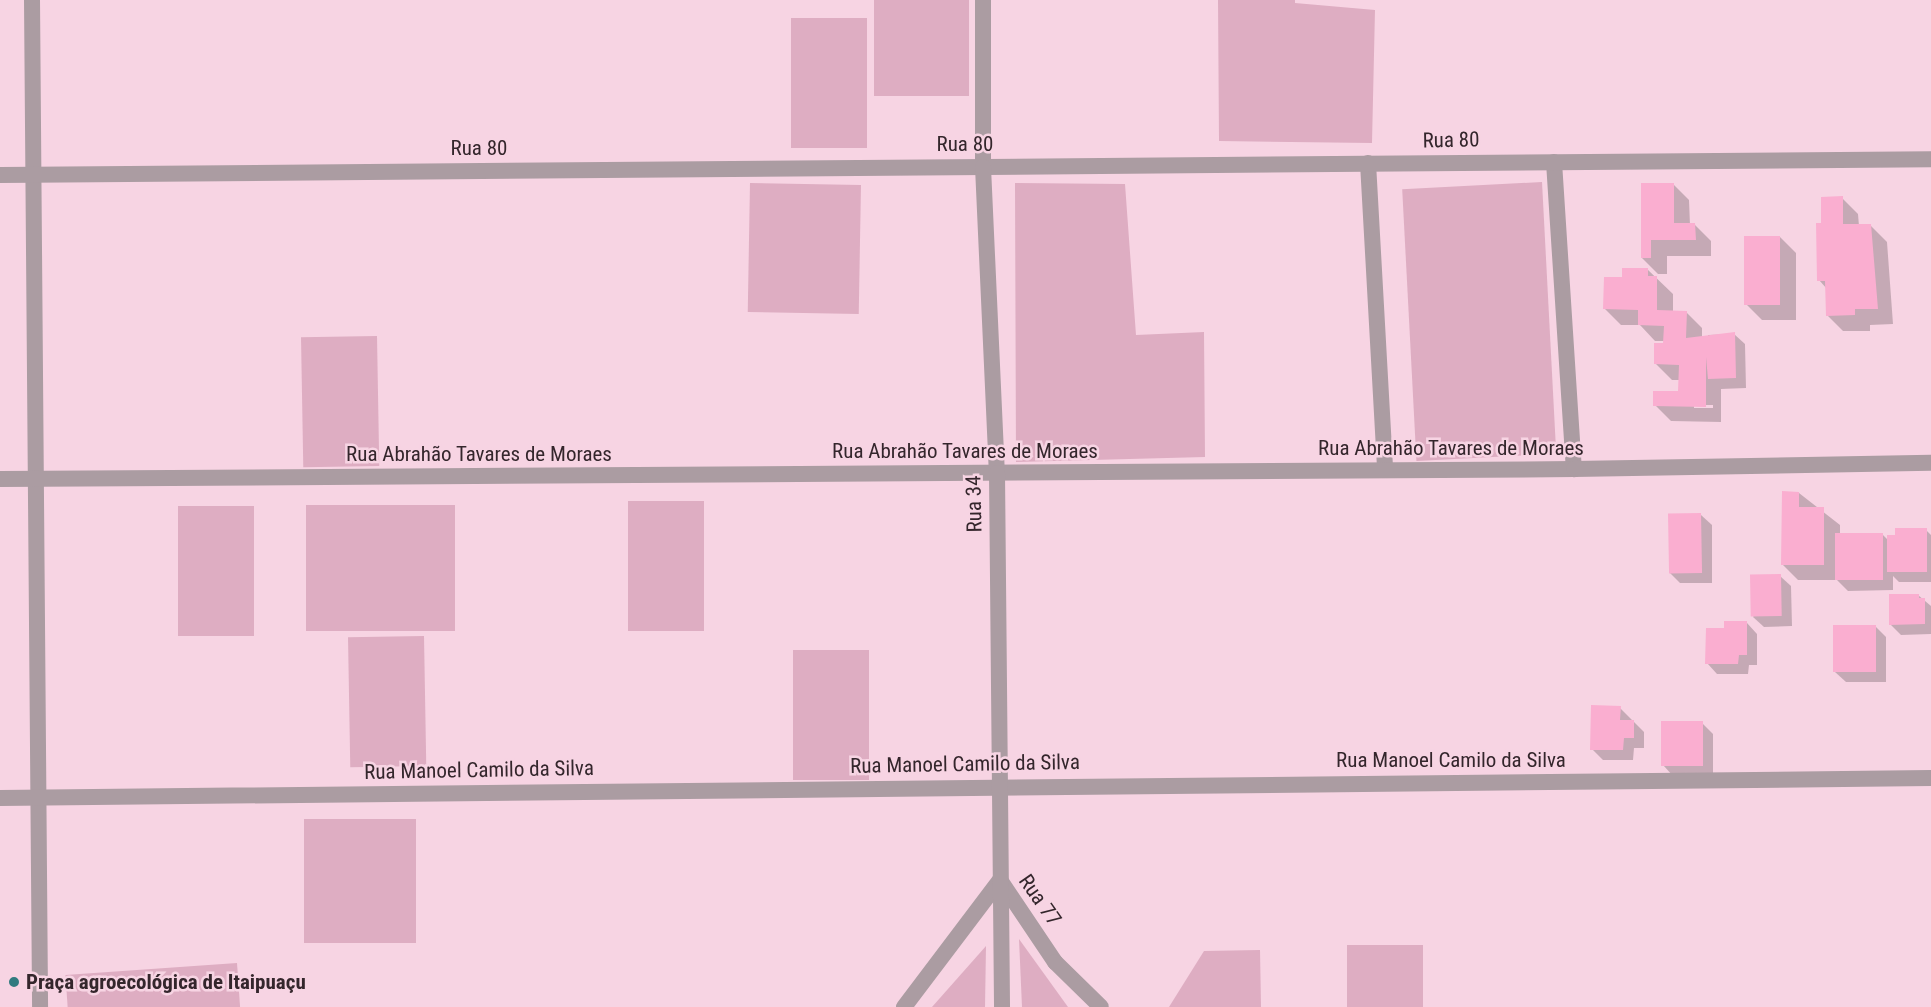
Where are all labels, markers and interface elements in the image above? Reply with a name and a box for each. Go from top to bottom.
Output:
street label: Rua 80 [1422,127,1480,153]
street label: Rua 80 [937,131,993,157]
street label: Rua 80 [451,135,507,161]
street label: Rua Abrahão Tavares de Moraes [1318,435,1584,461]
street label: Rua Abrahão Tavares de Moraes [832,438,1098,464]
street label: Rua Abrahão Tavares de Moraes [346,441,612,467]
street label: Rua 34 [961,475,987,533]
street label: Rua Manoel Camilo da Silva [1336,747,1566,773]
street label: Rua Manoel Camilo da Silva [850,749,1080,779]
street label: Rua Manoel Camilo da Silva [364,755,594,785]
street label: Rua 77 [1013,869,1067,931]
place label: Praça agroecológica de Itaipuaçu [26,969,306,995]
marker: Praça agroecológica de Itaipuaçu [7,975,21,989]

